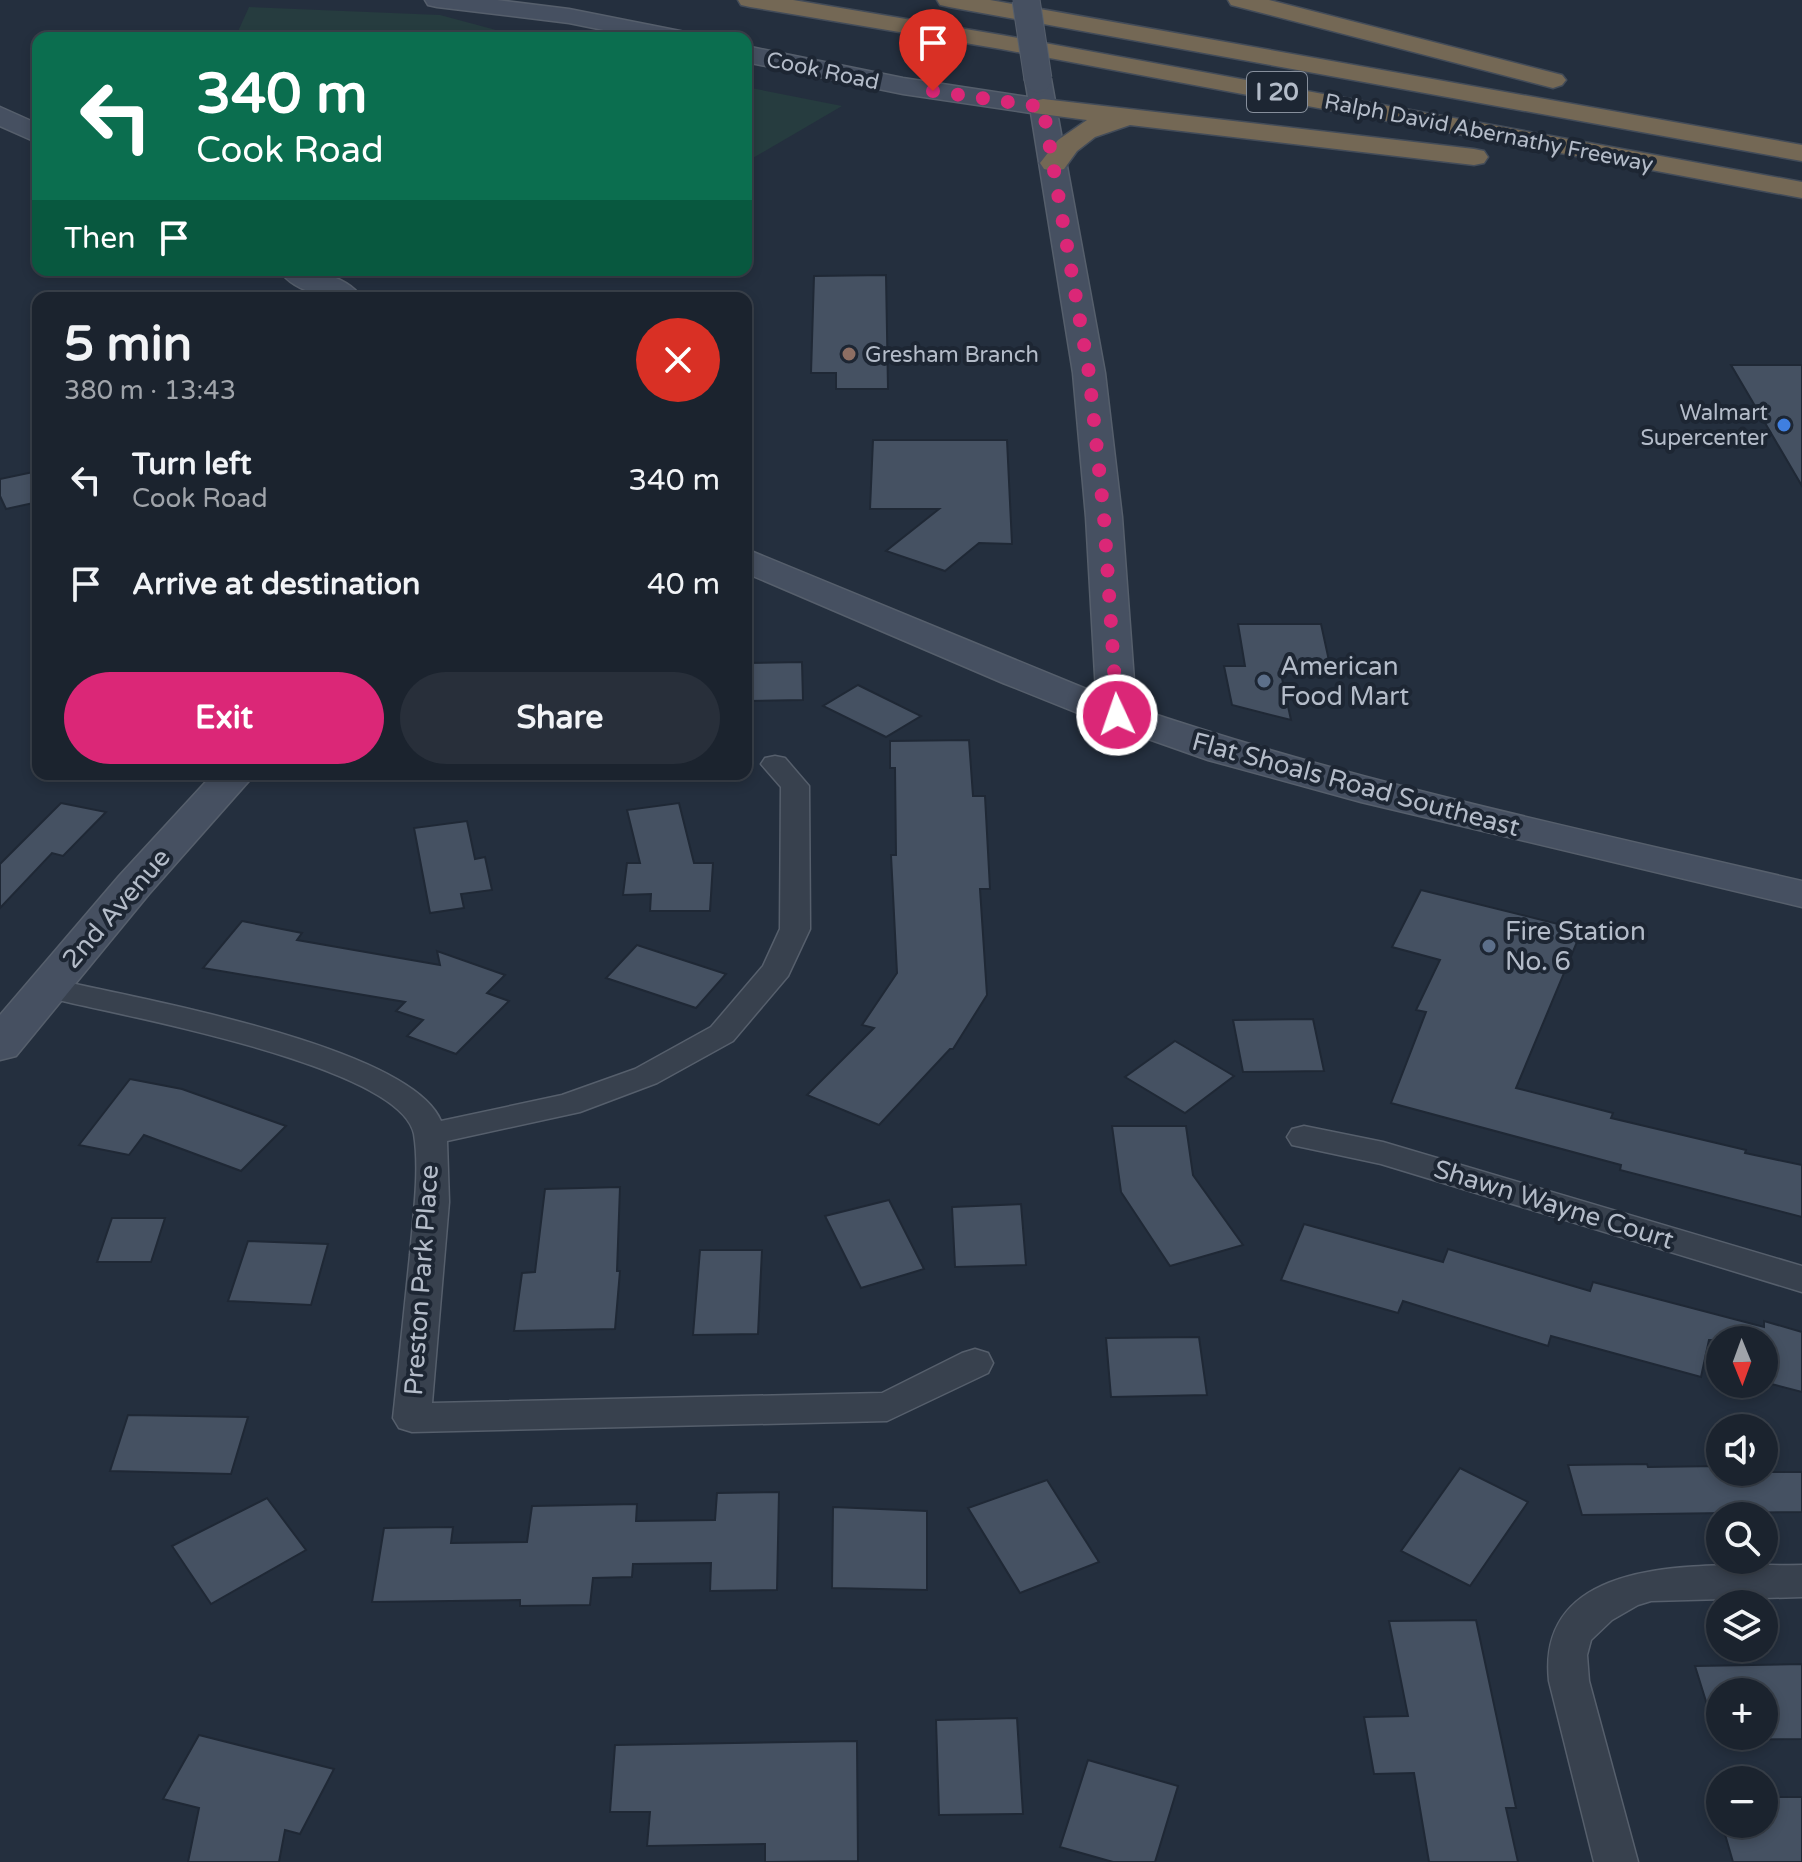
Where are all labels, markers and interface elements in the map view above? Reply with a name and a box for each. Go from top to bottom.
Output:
pin [899,9,967,91]
icon: arrive [911,21,955,65]
street label: Cook Road [764,46,882,96]
text: 340 m [196,61,367,128]
icon: left [64,64,168,168]
road number: I 20 [1247,72,1307,112]
street label: Ralph David Abernathy Freeway [1322,88,1656,178]
text: Cook Road [196,129,384,172]
icon: arrive [152,216,196,260]
text: Then [64,220,136,257]
text: 5 min [64,316,192,374]
button: close [636,318,720,402]
place label: Gresham Branch [865,342,1039,368]
marker: Gresham Branch [840,345,858,363]
text: 380 m · 13:43 [64,375,236,406]
place label: Walmart Supercenter [1640,400,1769,451]
marker: Walmart Supercenter [1775,416,1793,434]
text: Turn left [132,446,251,483]
icon: left [64,458,108,502]
text: 340 m [628,462,720,499]
text: Cook Road [132,483,268,514]
icon: arrive [64,562,108,606]
text: Arrive at destination [132,566,420,603]
text: 40 m [647,566,720,603]
place label: American Food Mart [1280,651,1409,712]
button: Exit [64,672,384,764]
button: Share [400,672,720,764]
marker: American Food Mart [1255,672,1273,690]
position arrow [1075,673,1159,757]
street label: Flat Shoals Road Southeast [1189,726,1523,843]
street label: 2nd Avenue [56,842,177,974]
place label: Fire Station No. 6 [1505,916,1646,977]
marker: Fire Station No. 6 [1480,937,1498,955]
street label: Shawn Wayne Court [1430,1153,1678,1256]
street label: Preston Park Place [398,1164,445,1396]
north arrow [1706,1326,1778,1398]
map controls [1706,1326,1778,1838]
button: sound [1706,1414,1778,1486]
button: search [1706,1502,1778,1574]
button: layers [1706,1590,1778,1662]
button: + [1706,1678,1778,1750]
button: − [1706,1766,1778,1838]

